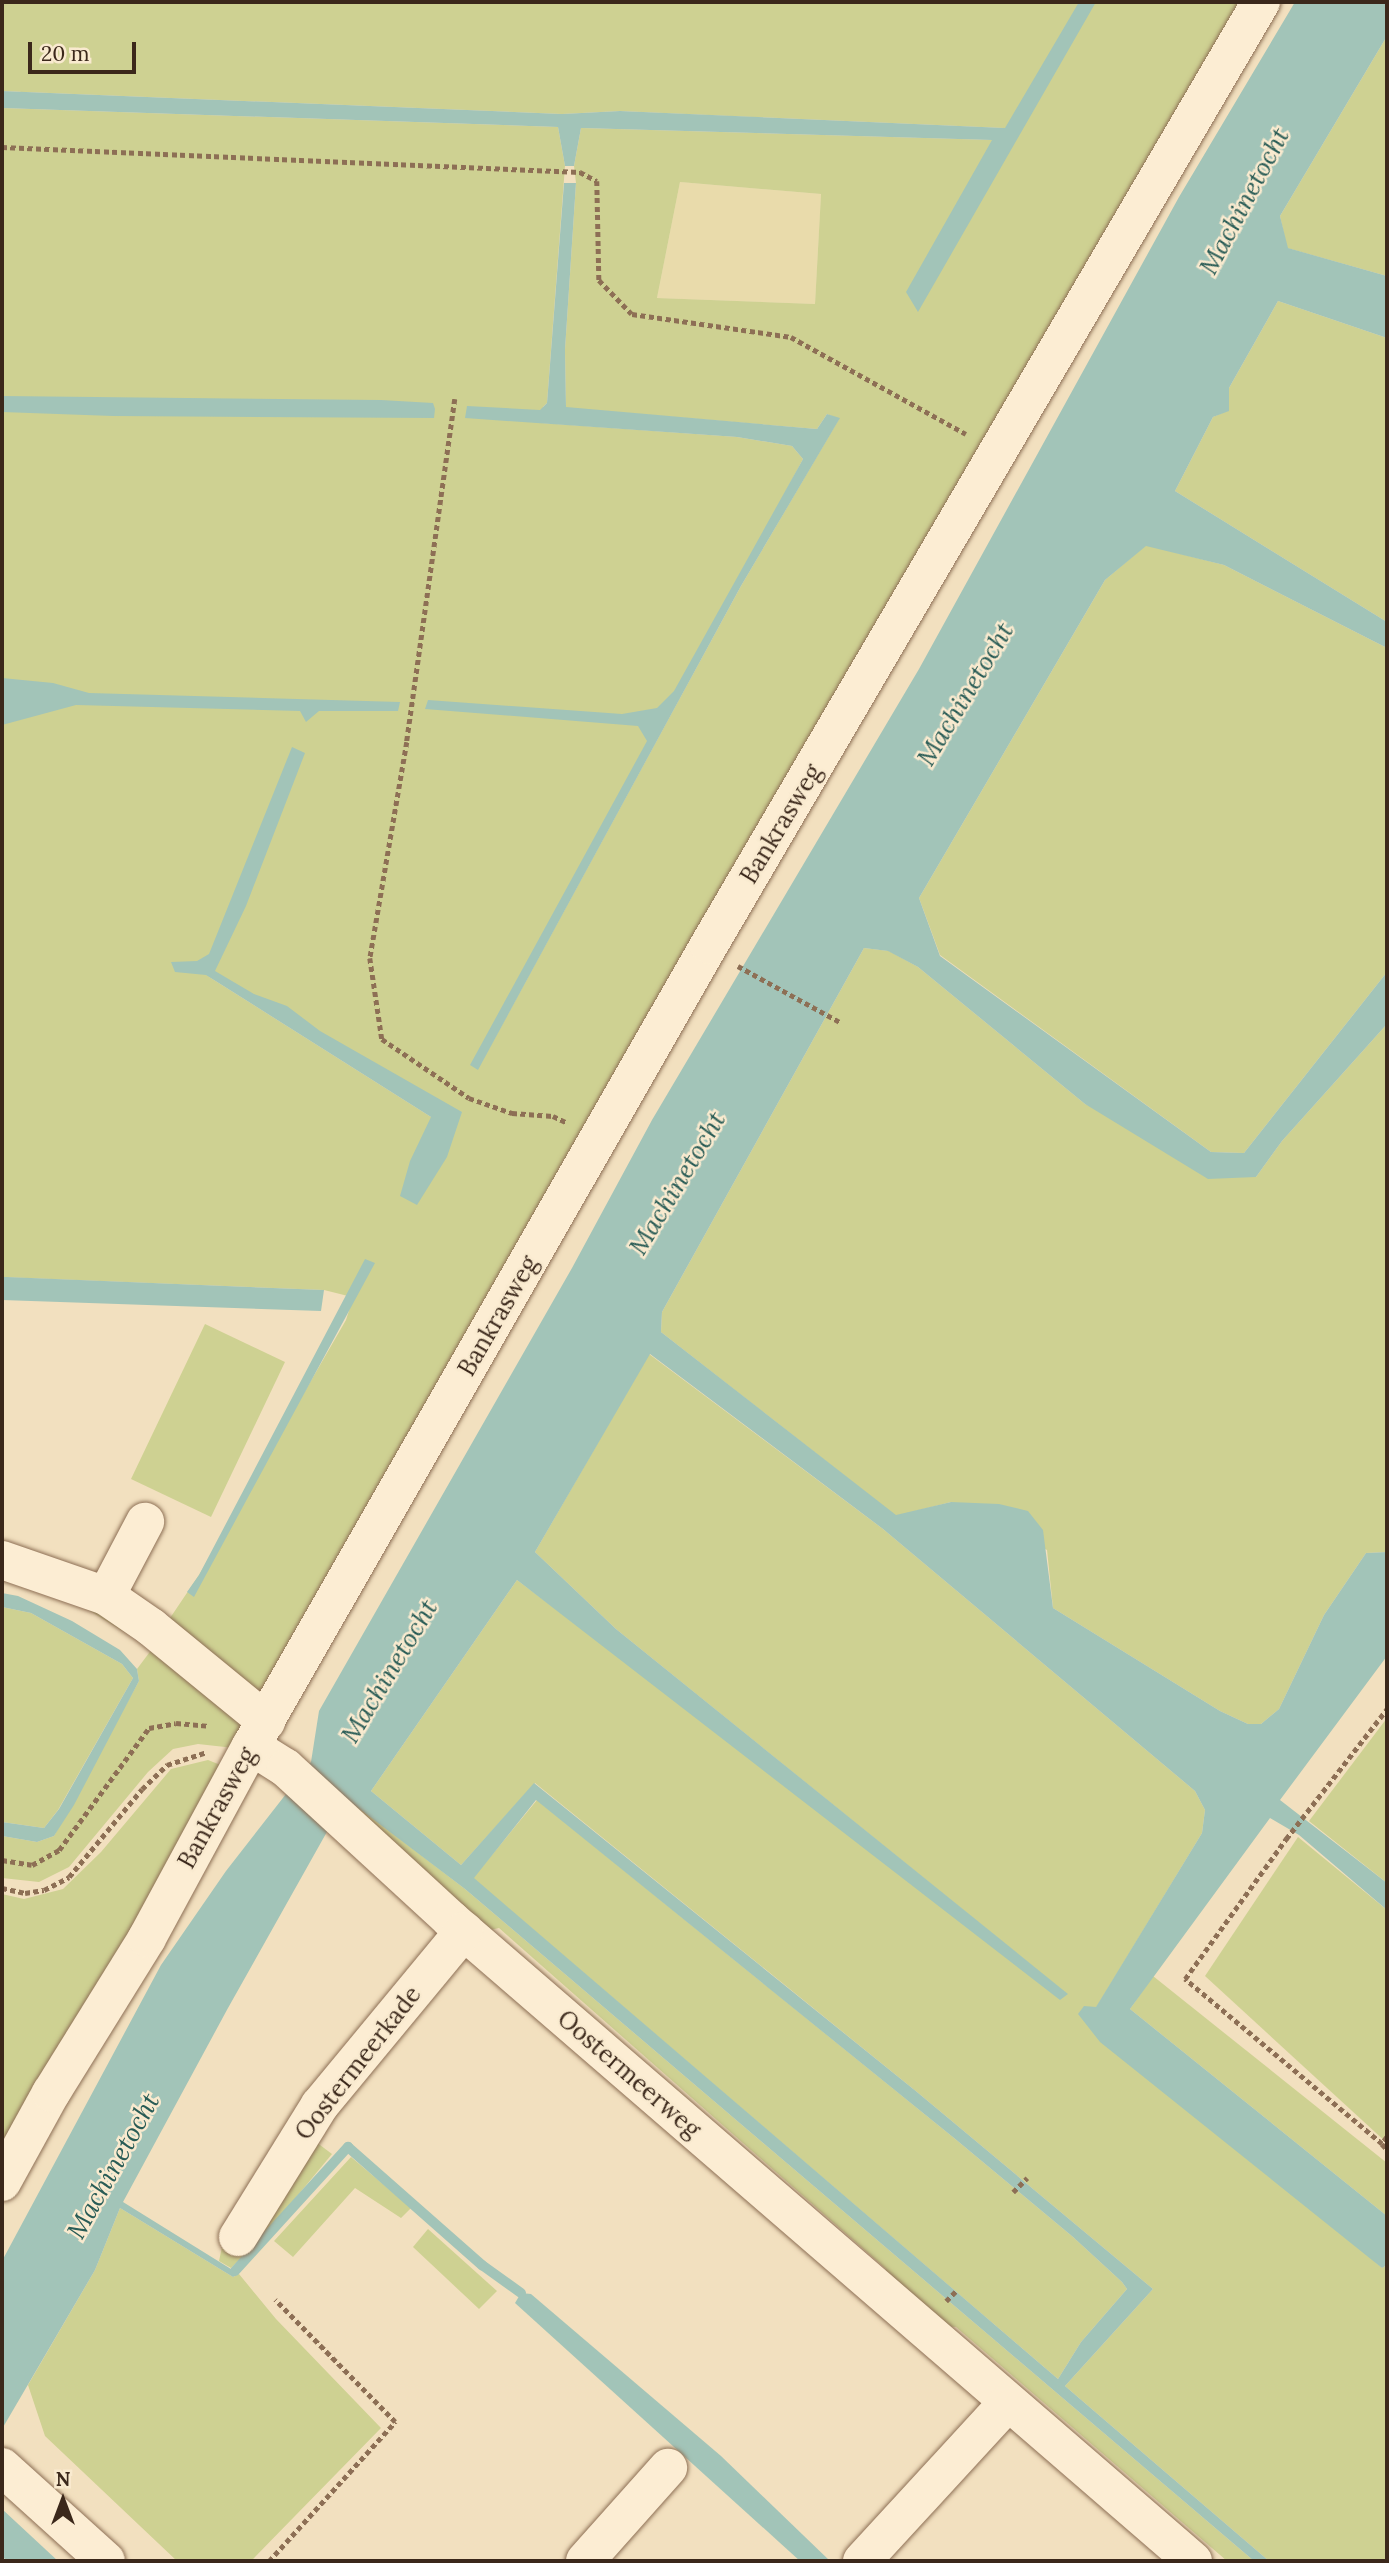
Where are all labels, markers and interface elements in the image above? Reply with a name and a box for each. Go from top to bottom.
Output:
scale bar [32,28,140,72]
text: 20 m [41,40,90,67]
water label: Machinetocht [1192,122,1296,280]
water label: Machinetocht [910,617,1020,771]
street label: Bankrasweg [734,759,828,889]
water label: Machinetocht [622,1106,732,1260]
street label: Bankrasweg [452,1251,544,1381]
water label: Machinetocht [334,1594,444,1748]
street label: Bankrasweg [172,1743,262,1873]
street label: Oostermeerkade [289,1980,427,2146]
street label: Oostermeerweg [552,2004,706,2144]
water label: Machinetocht [60,2088,166,2244]
north arrow [28,2465,98,2535]
text: N [56,2467,70,2491]

